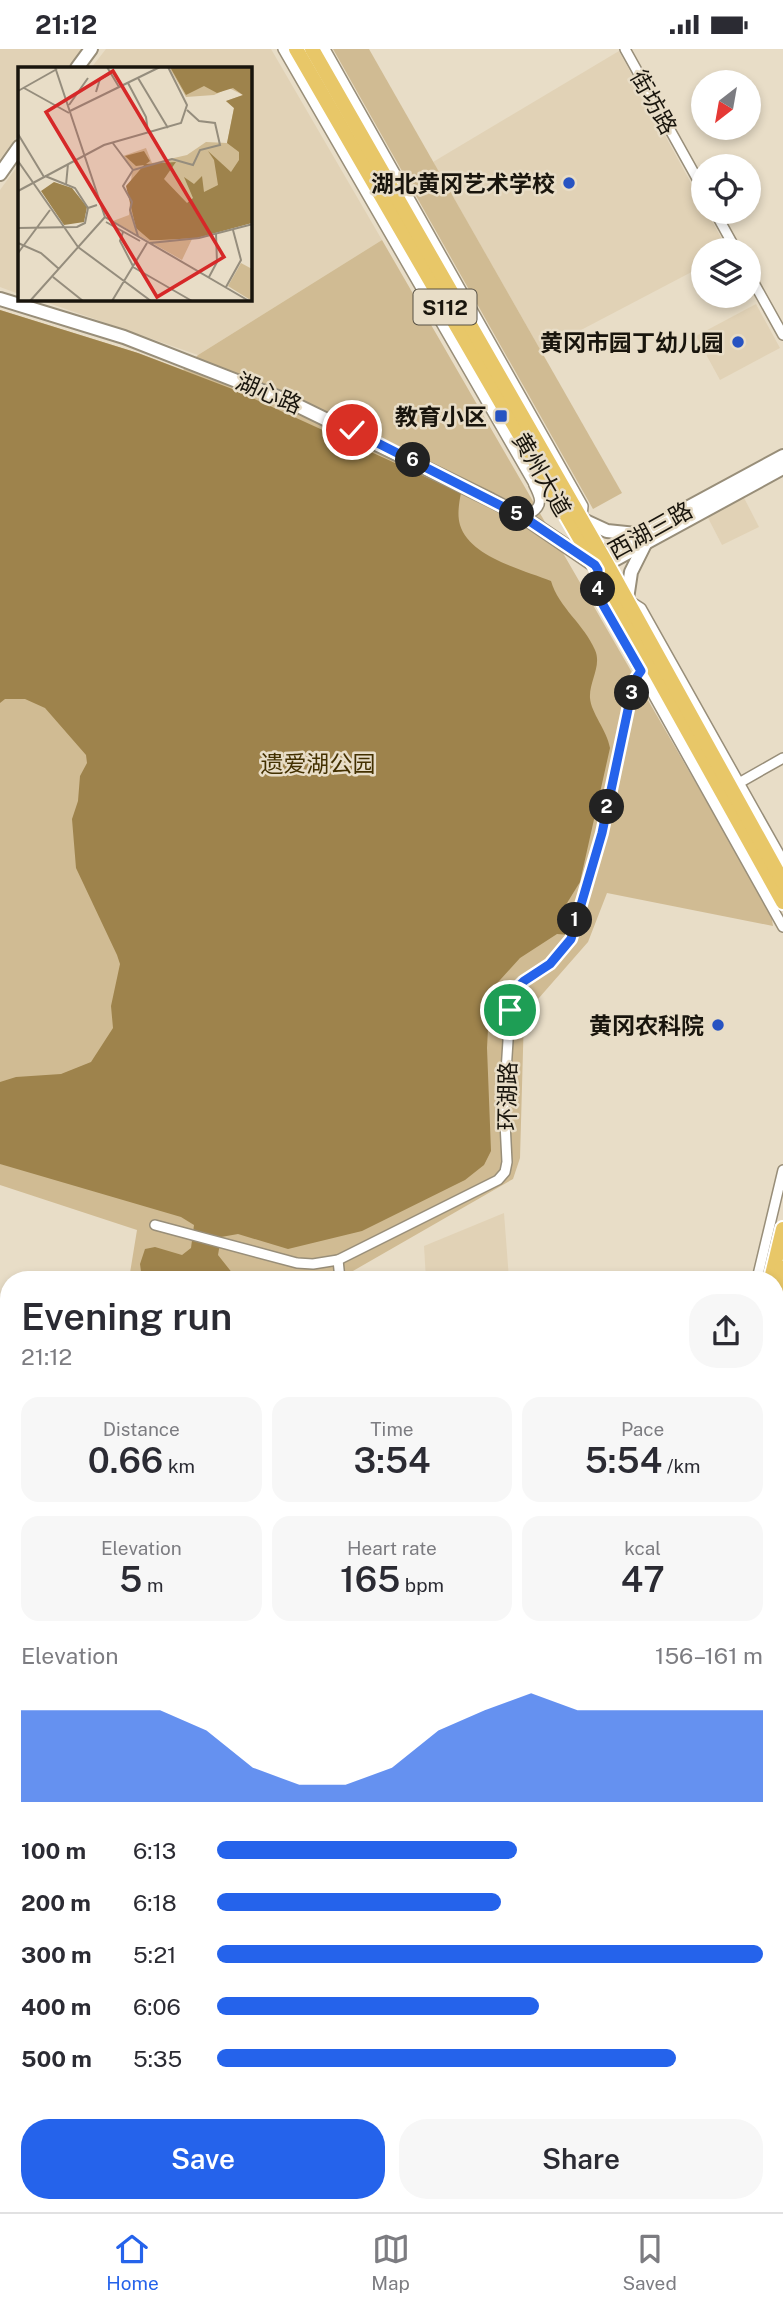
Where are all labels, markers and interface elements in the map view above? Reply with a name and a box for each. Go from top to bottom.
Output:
text: 21:12 [35,9,97,40]
street label: 街坊路 [625,65,683,139]
inset map [18,67,252,301]
north arrow [691,70,761,140]
map controls [691,70,761,308]
button: locate [691,154,761,224]
place label: 湖北黄冈艺术学校 [371,170,555,197]
marker: 湖北黄冈艺术学校 [561,175,577,191]
button: layers [691,238,761,308]
road number: S112 [414,289,476,325]
place label: 黄冈市园丁幼儿园 [540,329,724,356]
marker: 黄冈市园丁幼儿园 [730,334,746,350]
street label: 湖心路 [232,367,306,419]
pin [322,400,382,460]
place label: 教育小区 [395,403,487,430]
marker: 教育小区 [493,408,509,424]
icon: check [333,411,371,449]
street label: 黄州大道 [507,427,577,521]
pin: 6 [396,443,430,477]
text: 6 [406,448,419,470]
street label: 西湖三路 [603,496,697,564]
pin: 5 [500,497,534,531]
text: 5 [510,502,523,524]
pin: 4 [580,571,616,607]
text: 4 [591,577,604,599]
pin: 3 [614,675,650,711]
text: 3 [625,681,638,703]
park label: 遗爱湖公园 [261,750,376,777]
pin: 2 [590,789,624,825]
text: 2 [600,795,613,817]
pin: 1 [558,903,592,937]
text: 1 [570,908,579,930]
pin [480,980,540,1040]
icon: arrive [491,991,529,1029]
place label: 黄冈农科院 [589,1012,704,1039]
marker: 黄冈农科院 [710,1017,726,1033]
street label: 环湖路 [493,1061,521,1131]
text: Evening run [21,1294,232,1339]
button: share [689,1294,763,1368]
text: 21:12 [21,1343,72,1370]
text: Distance [103,1418,180,1440]
text: Time [370,1418,414,1440]
text: Pace [621,1418,664,1440]
text: 0.66 [88,1440,163,1481]
text: 3:54 [353,1440,431,1481]
text: 5:54 [585,1440,662,1481]
text: km [163,1455,195,1477]
text: /km [662,1455,701,1477]
text: Elevation [101,1537,182,1559]
text: Heart rate [347,1537,437,1559]
text: kcal [624,1537,661,1559]
text: 5 [119,1559,142,1600]
text: 165 [340,1559,400,1600]
text: 47 [621,1559,665,1600]
text: m [142,1574,163,1596]
text: bpm [400,1574,444,1596]
text: Elevation [21,1642,119,1669]
text: 156–161 m [655,1642,763,1669]
text: 100 m [21,1837,86,1864]
text: 6:13 [133,1837,176,1864]
text: 200 m [21,1889,91,1916]
text: 6:18 [133,1889,177,1916]
text: 300 m [21,1941,92,1968]
text: 5:21 [133,1941,176,1968]
text: 400 m [21,1993,91,2020]
text: 6:06 [133,1993,181,2020]
text: 500 m [21,2045,92,2072]
text: 5:35 [133,2045,182,2072]
button: Save [21,2119,385,2199]
button: Share [399,2119,763,2199]
tab: Home [106,2230,159,2294]
tab: Map [371,2230,410,2294]
tab: Saved [622,2230,677,2294]

